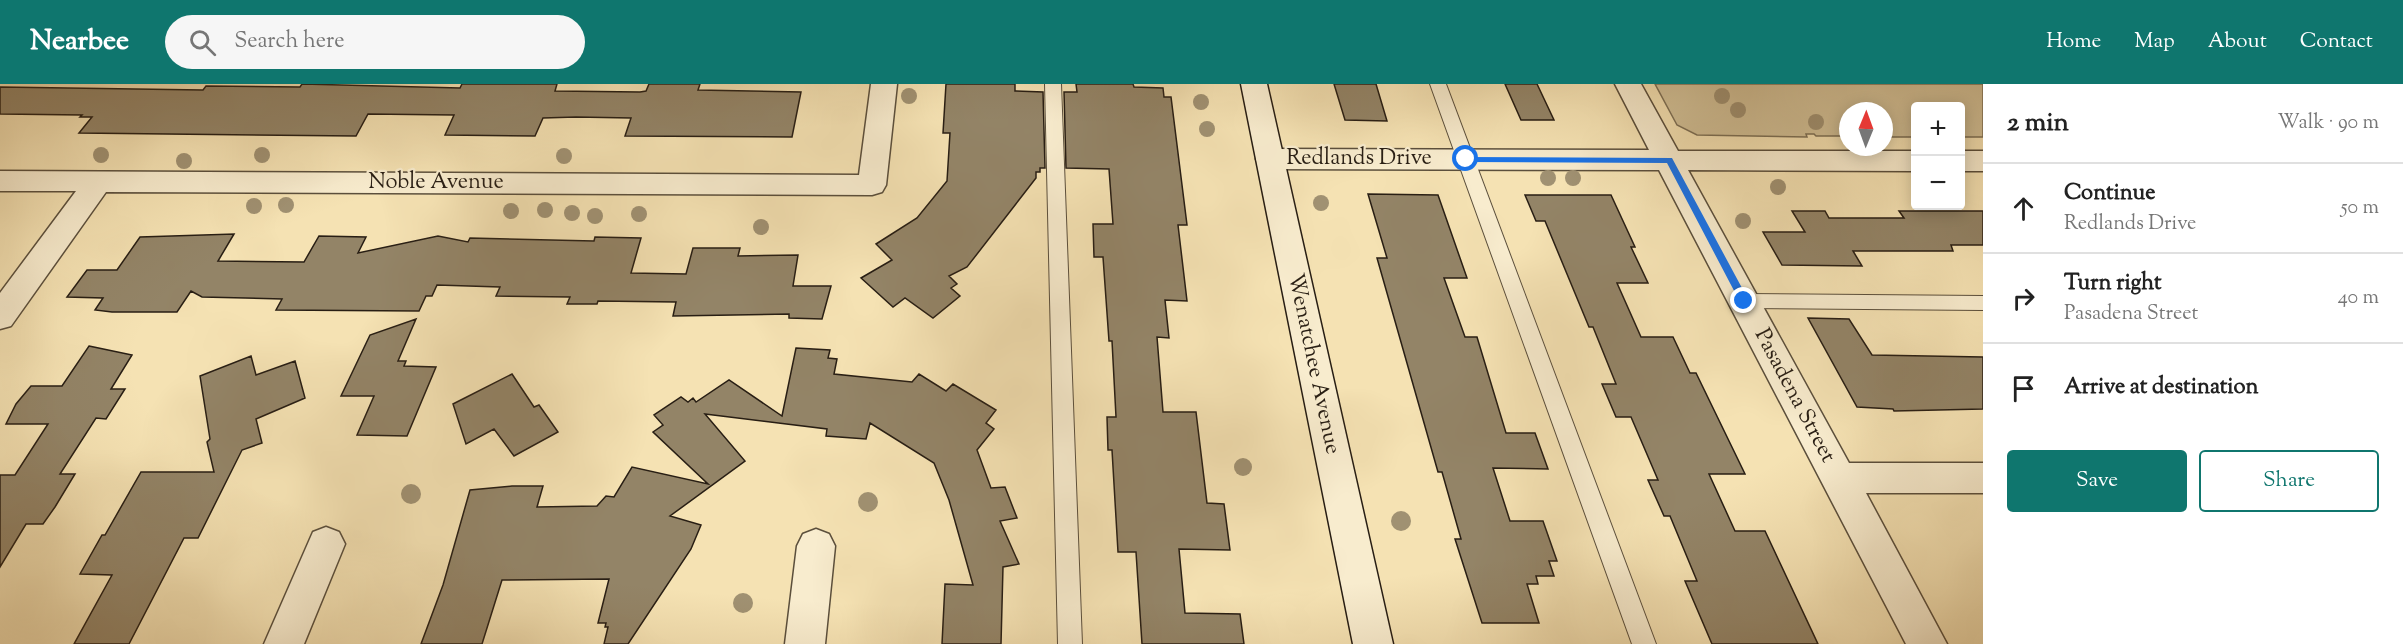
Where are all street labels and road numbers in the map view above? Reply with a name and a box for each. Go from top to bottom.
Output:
street label: Redlands Drive [1286,143,1432,175]
street label: Noble Avenue [368,167,504,199]
street label: Wenatchee Avenue [1278,271,1348,457]
street label: Pasadena Street [1745,323,1843,469]

